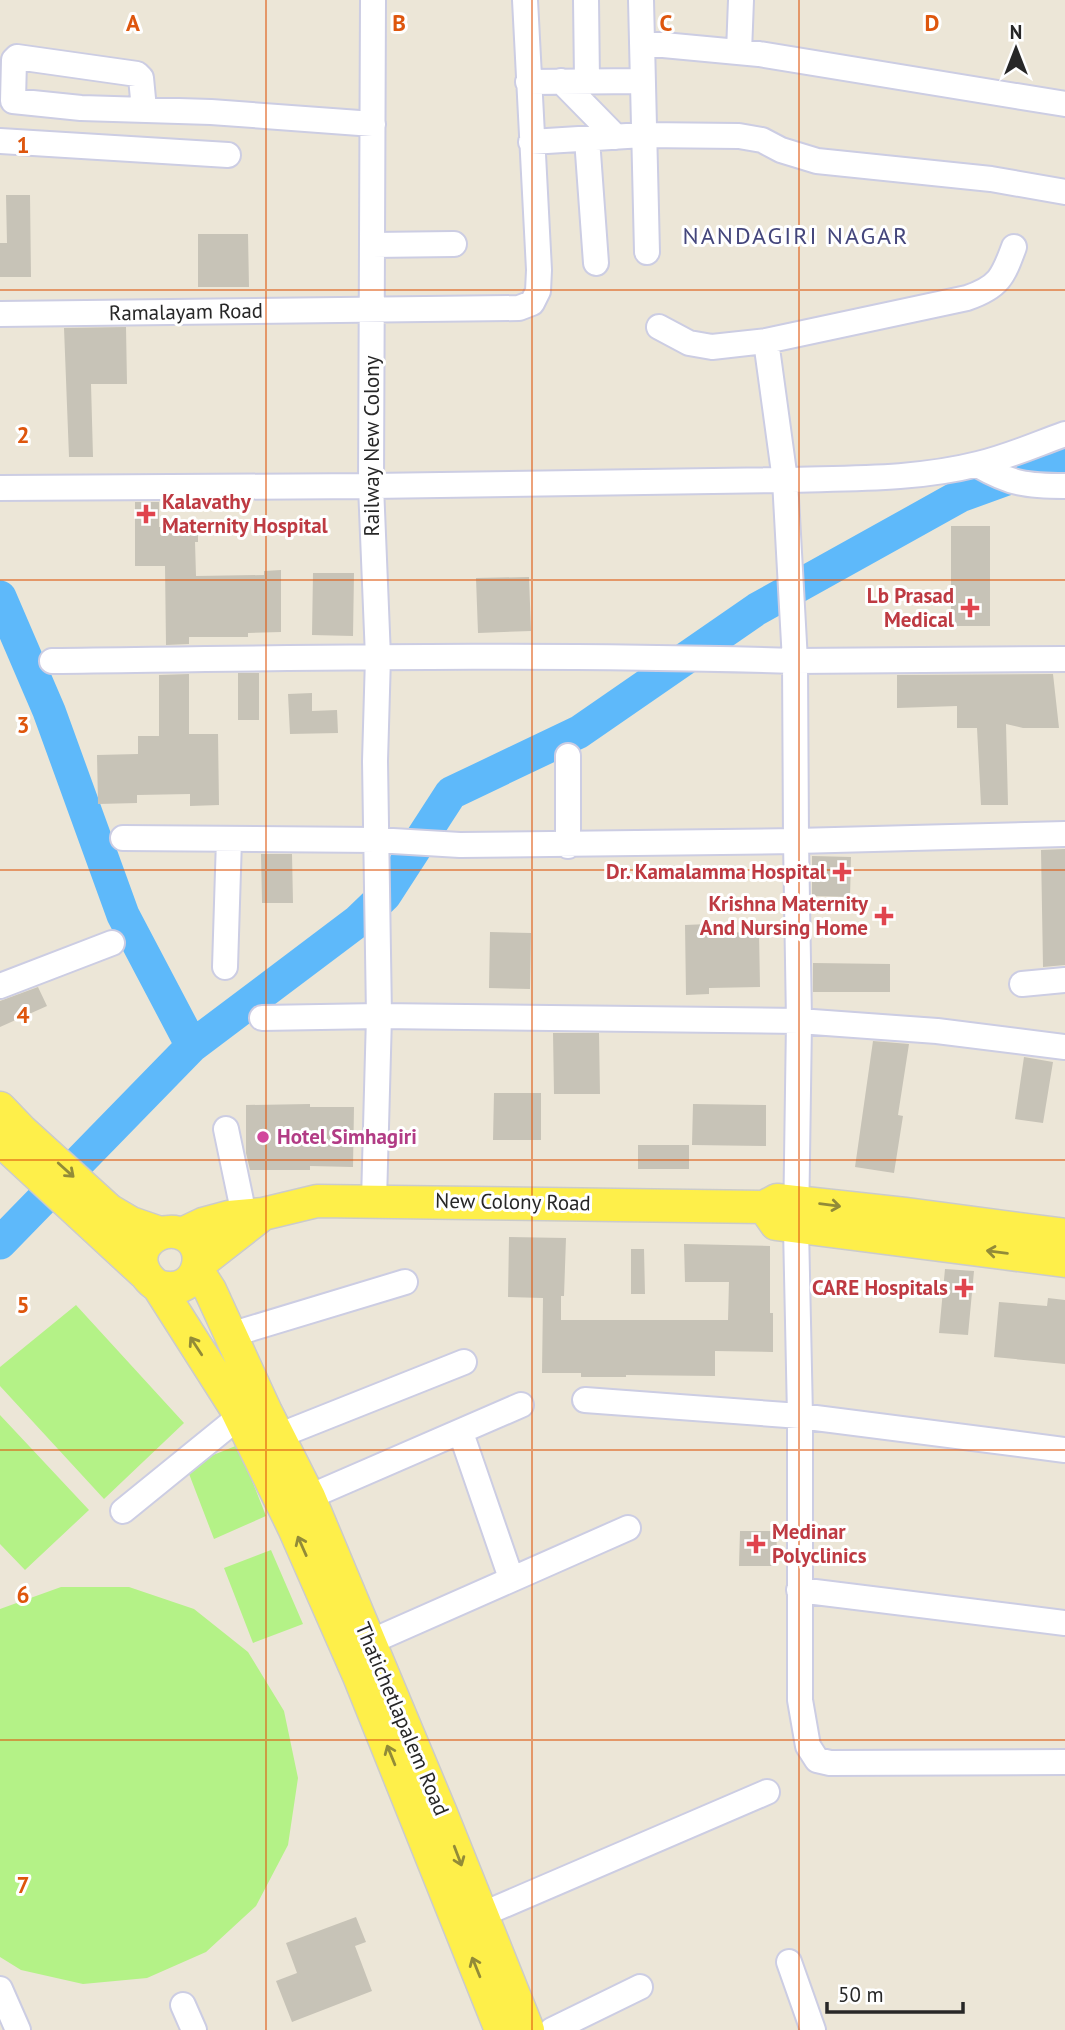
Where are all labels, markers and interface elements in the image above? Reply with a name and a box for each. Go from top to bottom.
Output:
text: A [126,8,140,37]
text: B [392,8,406,37]
text: C [660,8,673,37]
text: D [925,8,939,37]
north arrow [981,14,1051,84]
text: N [1010,20,1022,44]
text: 1 [16,130,30,159]
district label: NANDAGIRI NAGAR [683,220,909,251]
street label: Ramalayam Road [109,297,263,326]
street label: Railway New Colony [358,355,385,537]
text: 2 [16,420,30,449]
place label: Kalavathy Maternity Hospital [162,488,329,539]
marker: Kalavathy Maternity Hospital [136,504,156,524]
place label: Lb Prasad Medical [867,582,955,633]
marker: Lb Prasad Medical [960,598,980,618]
text: 3 [16,710,30,739]
place label: Dr. Kamalamma Hospital [606,858,827,885]
marker: Dr. Kamalamma Hospital [832,862,852,882]
place label: Krishna Maternity And Nursing Home [700,890,869,941]
marker: Krishna Maternity And Nursing Home [874,906,894,926]
text: 4 [16,1000,30,1029]
place label: Hotel Simhagiri [277,1123,417,1150]
marker: Hotel Simhagiri [255,1129,271,1145]
one-way arrow [56,1162,74,1178]
street label: New Colony Road [435,1187,591,1216]
one-way arrow [818,1199,841,1212]
one-way arrow [986,1246,1009,1259]
place label: CARE Hospitals [812,1274,948,1301]
marker: CARE Hospitals [954,1278,974,1298]
text: 5 [16,1290,30,1319]
one-way arrow [188,1336,202,1356]
place label: Medinar Polyclinics [772,1518,867,1569]
marker: Medinar Polyclinics [746,1534,766,1554]
one-way arrow [295,1536,308,1557]
text: 6 [16,1580,30,1609]
street label: Thatichetlapalem Road [350,1618,455,1819]
one-way arrow [384,1745,397,1767]
one-way arrow [453,1845,466,1867]
text: 7 [16,1870,30,1899]
one-way arrow [469,1956,482,1978]
scale bar [827,1970,964,2014]
text: 50 m [838,1981,884,2008]

